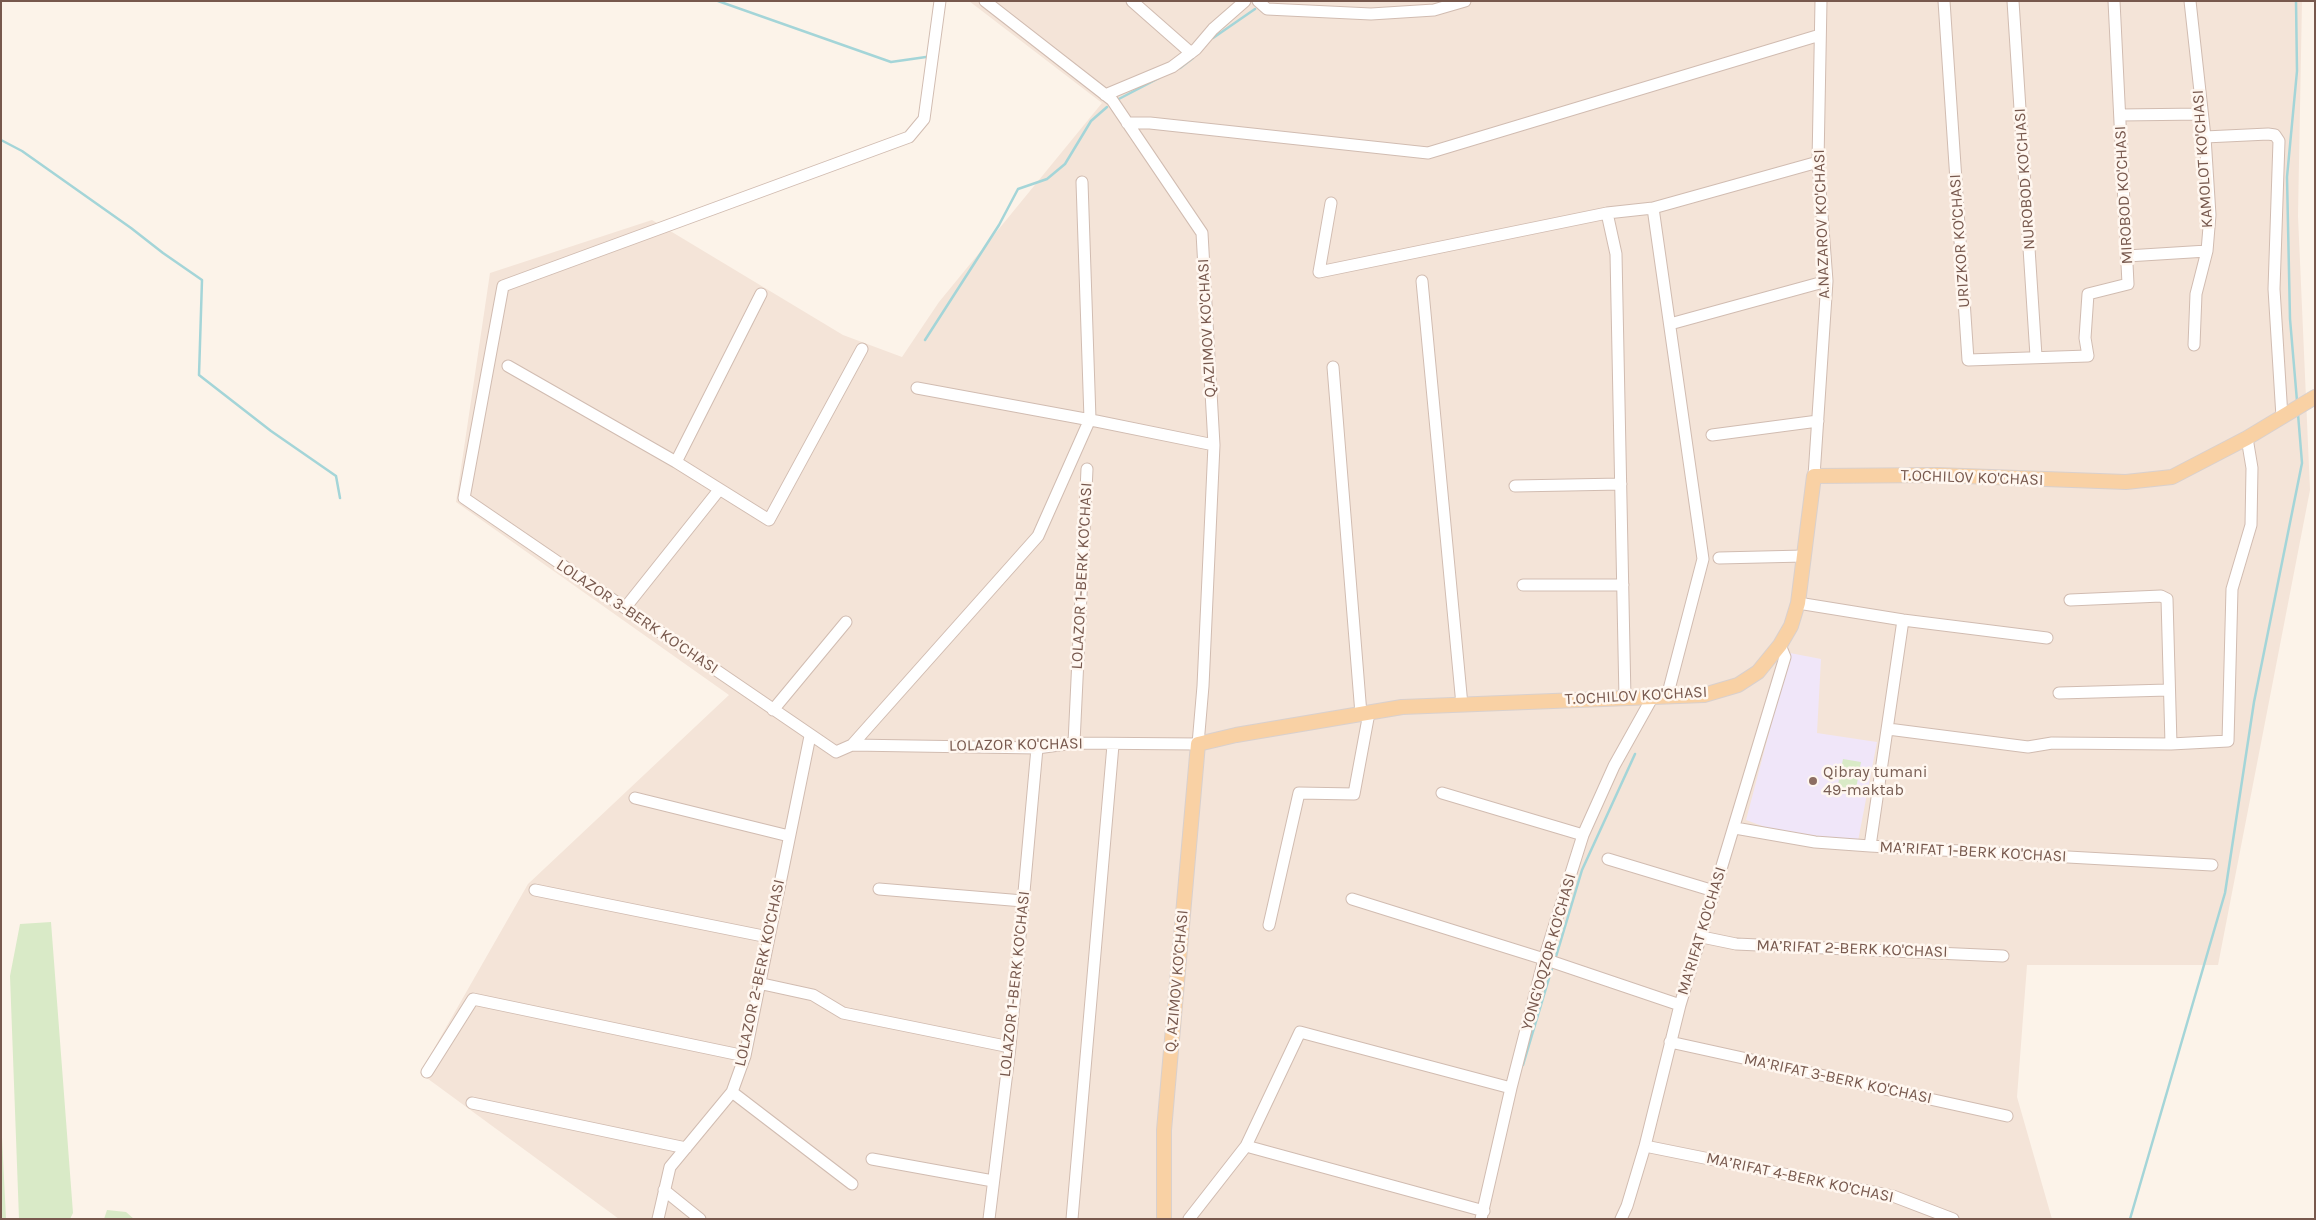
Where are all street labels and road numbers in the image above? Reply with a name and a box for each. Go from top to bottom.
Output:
street label: KAMOLOT KO'CHASI [2189,89,2217,229]
street label: NUROBOD KO'CHASI [2010,107,2040,251]
street label: MIROBOD KO'CHASI [2111,125,2137,265]
street label: A.NAZAROV KO'CHASI [1810,149,1834,299]
street label: URIZKOR KO'CHASI [1946,174,1974,308]
street label: Q.AZIMOV KO'CHASI [1194,258,1220,398]
street label: T.OCHILOV KO'CHASI [1900,466,2044,490]
street label: LOLAZOR 1-BERK KO'CHASI [1068,482,1096,670]
street label: LOLAZOR 3-BERK KO'CHASI [552,556,722,678]
street label: T.OCHILOV KO'CHASI [1564,683,1708,709]
street label: LOLAZOR KO'CHASI [949,734,1083,756]
street label: MA’RIFAT 1-BERK KO'CHASI [1879,838,2067,866]
street label: MA'RIFAT KO'CHASI [1673,865,1731,997]
street label: YONG'OQZOR KO'CHASI [1517,871,1581,1033]
street label: LOLAZOR 2-BERK KO'CHASI [731,878,789,1068]
street label: LOLAZOR 1-BERK KO'CHASI [996,890,1034,1078]
street label: Q. AZIMOV KO'CHASI [1161,909,1193,1053]
street label: MA’RIFAT 2-BERK KO'CHASI [1756,936,1948,962]
street label: MA’RIFAT 3-BERK KO'CHASI [1742,1050,1934,1108]
street label: MA’RIFAT 4-BERK KO'CHASI [1705,1149,1895,1207]

